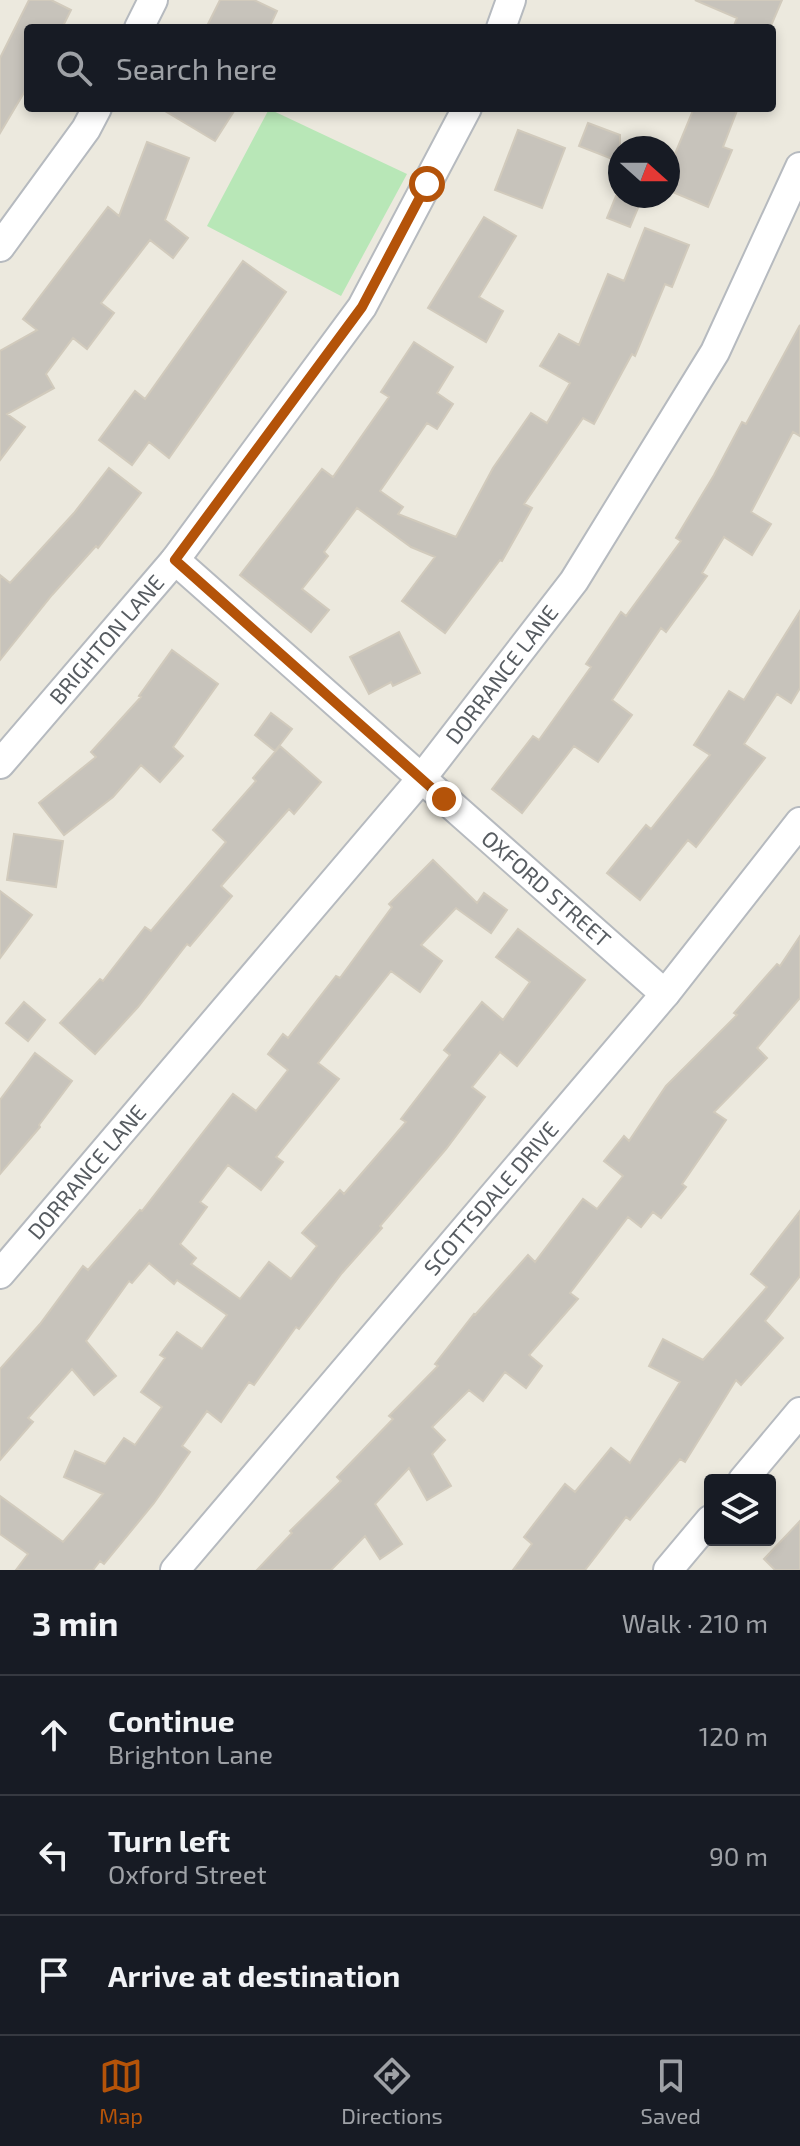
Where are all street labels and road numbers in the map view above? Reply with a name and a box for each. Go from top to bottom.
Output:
street label: BRIGHTON LANE [43,569,169,709]
street label: DORRANCE LANE [439,599,563,748]
street label: OXFORD STREET [477,824,617,952]
street label: DORRANCE LANE [22,1099,150,1244]
street label: SCOTTSDALE DRIVE [418,1116,563,1280]

